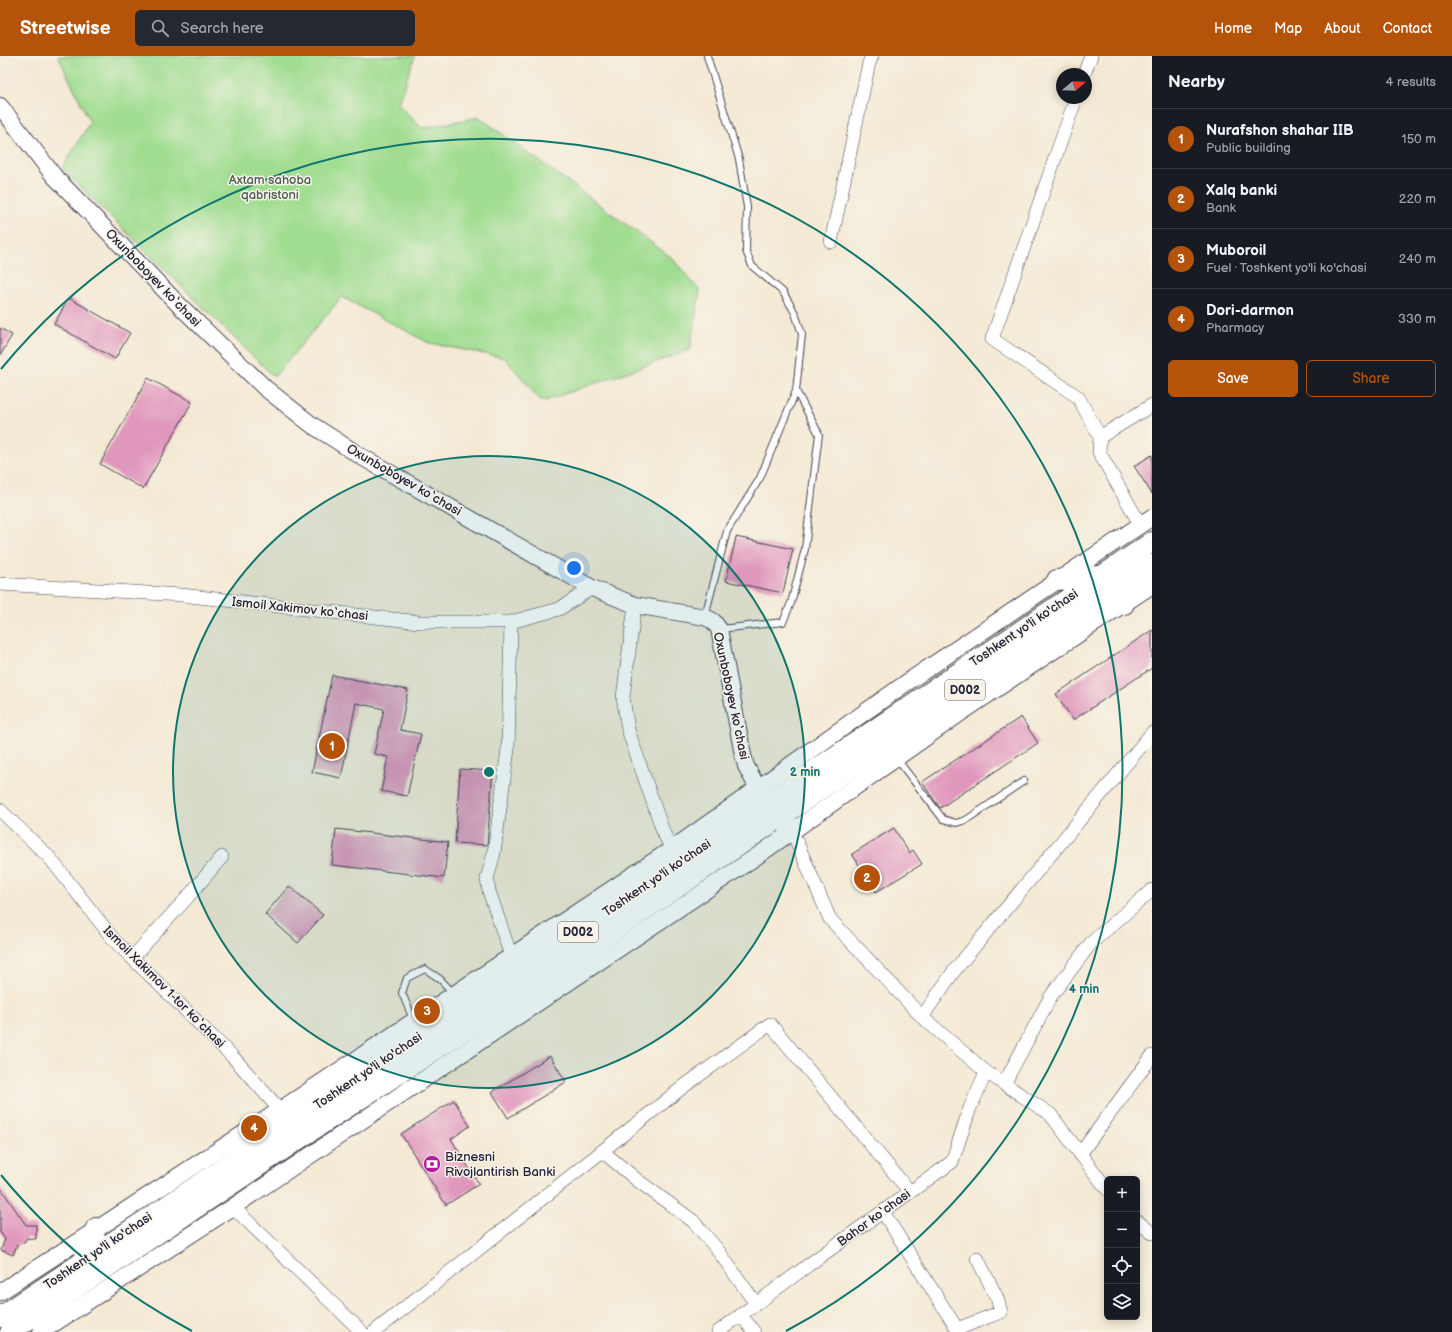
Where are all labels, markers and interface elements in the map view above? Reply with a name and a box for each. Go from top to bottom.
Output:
search box [135,10,415,46]
text: Streetwise [20,17,111,40]
icon: search [149,17,171,39]
text: Search here [181,19,264,38]
text: Home [1214,20,1252,37]
text: Map [1274,20,1302,37]
text: About [1324,20,1361,37]
text: Contact [1383,20,1432,37]
north arrow [1056,68,1092,104]
text: Nearby [1168,72,1225,92]
text: 4 results [1386,74,1436,90]
text: Nurafshon shahar IIB [1206,121,1354,140]
text: 1 [1178,131,1184,147]
text: 150 m [1402,131,1436,147]
text: Public building [1206,140,1291,156]
park label: Axtam sahoba qabristoni [229,172,311,203]
text: Xalq banki [1206,181,1277,200]
text: 2 [1177,191,1185,207]
text: 220 m [1399,191,1436,207]
text: Bank [1206,200,1236,216]
street label: Oxunboboyev ko‘chasi [102,226,204,330]
text: Muboroil [1206,241,1266,260]
text: 3 [1177,251,1185,267]
text: 240 m [1399,251,1436,267]
text: Fuel · Toshkent yo'li ko'chasi [1206,260,1367,276]
text: Dori-darmon [1206,301,1294,320]
text: 4 [1177,311,1185,327]
text: 330 m [1398,311,1436,327]
text: Pharmacy [1206,320,1264,336]
button: Save [1168,360,1298,397]
button: Share [1306,360,1436,397]
street label: Oxunboboyev ko‘chasi [344,441,464,519]
your location [564,558,584,578]
street label: Toshkent yo'li ko'chasi [967,586,1081,670]
street label: Ismoil Xakimov ko‘chasi [231,594,369,624]
street label: Oxunboboyev ko‘chasi [710,631,752,761]
road number: D002 [945,680,985,700]
pin: 1 [319,731,345,761]
centre of rings [482,765,496,779]
text: 2 min [790,765,820,780]
street label: Toshkent yo'li ko'chasi [600,836,714,920]
pin: 2 [854,863,880,893]
road number: D002 [558,922,598,942]
street label: Ismoil Xakimov 1-tor ko‘chasi [100,923,228,1051]
text: 4 min [1069,982,1099,997]
pin: 3 [414,996,440,1026]
street label: Toshkent yo'li ko'chasi [311,1029,425,1113]
pin: 4 [241,1113,267,1143]
place label: Biznesni Rivojlantirish Banki [445,1149,556,1180]
bank icon: Biznesni Rivojlantirish Banki [422,1154,442,1174]
map controls [1104,1176,1140,1320]
button: + [1104,1176,1140,1212]
street label: Bahor ko‘chasi [834,1186,914,1250]
street label: Toshkent yo'li ko'chasi [41,1209,155,1293]
button: − [1104,1212,1140,1248]
button: locate [1104,1248,1140,1284]
button: layers [1104,1284,1140,1320]

